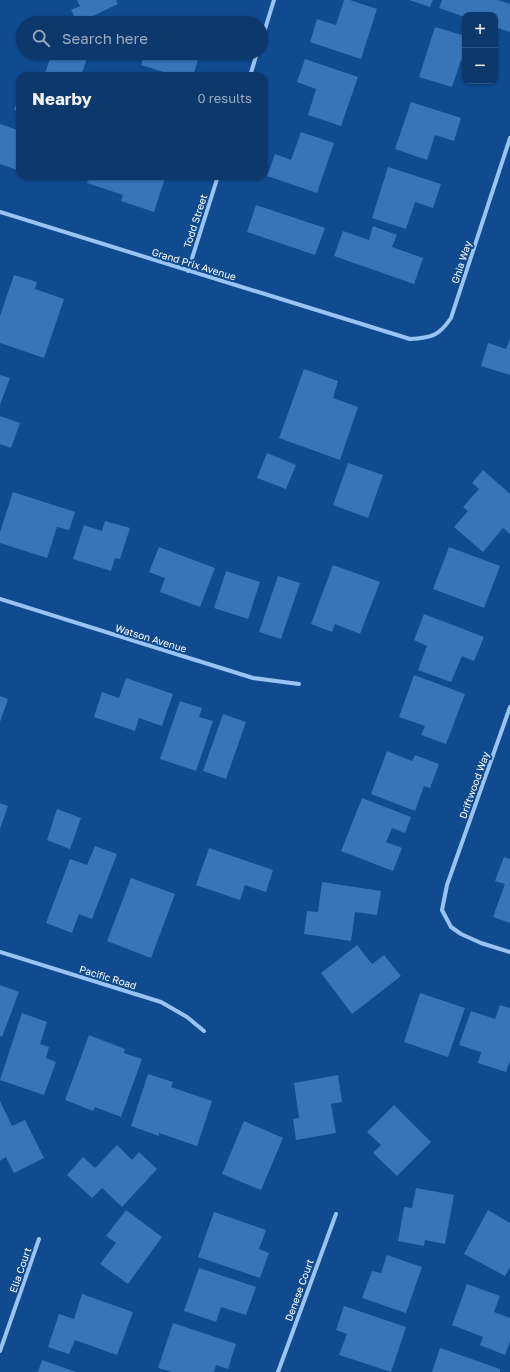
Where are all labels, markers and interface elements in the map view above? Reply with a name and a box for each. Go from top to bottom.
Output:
map controls [462,12,498,84]
button: + [462,12,498,48]
search box [16,16,268,60]
icon: search [30,27,52,49]
text: Search here [62,29,148,47]
button: − [462,48,498,84]
text: Nearby [32,88,92,109]
text: 0 results [197,90,252,106]
street label: Todd Street [181,193,209,249]
street label: Ghia Way [448,239,474,285]
street label: Grand Prix Avenue [150,245,238,283]
street label: Watson Avenue [114,621,188,655]
street label: Driftwood Way [456,750,492,820]
street label: Pacific Road [78,963,138,991]
street label: Elia Court [7,1246,33,1294]
street label: Denese Court [282,1257,316,1323]

